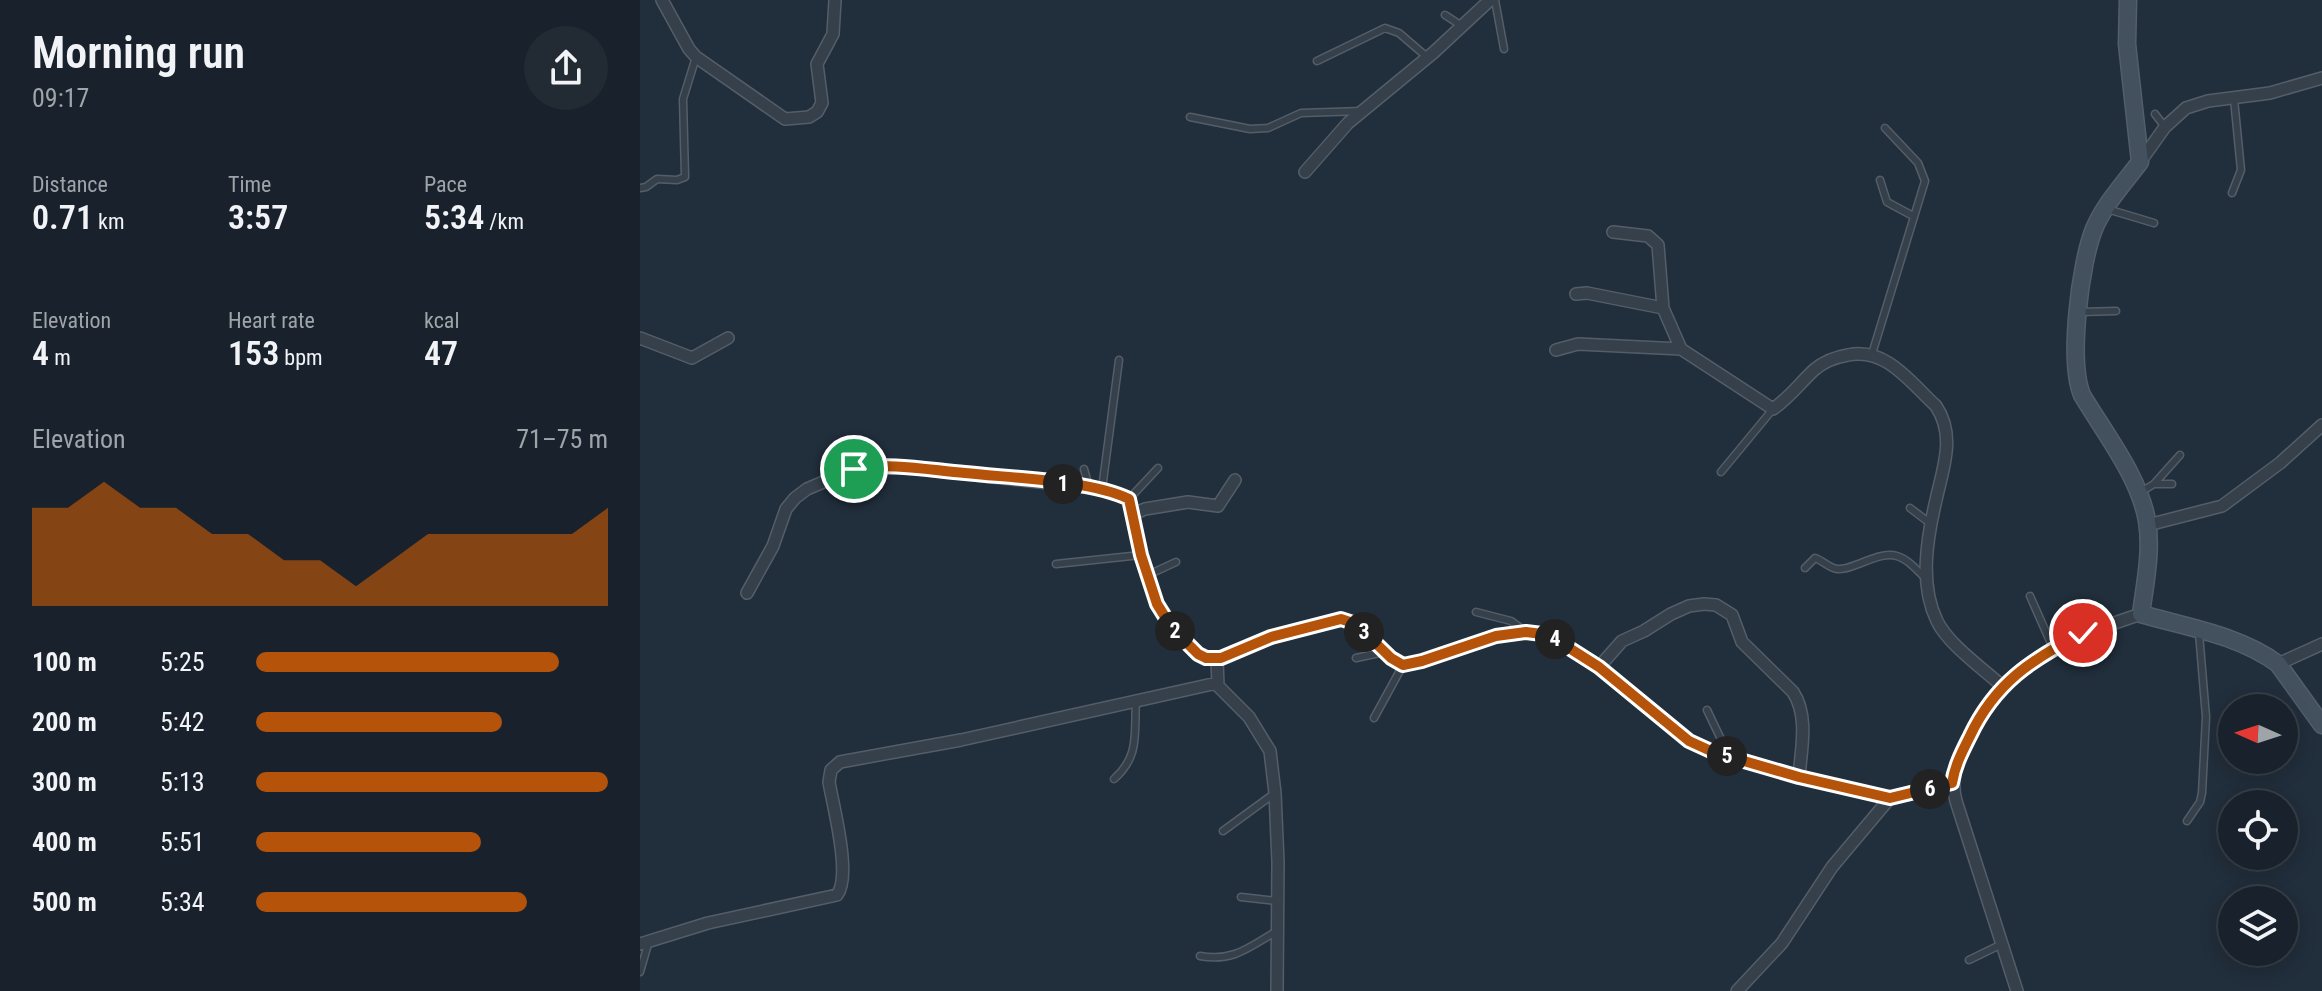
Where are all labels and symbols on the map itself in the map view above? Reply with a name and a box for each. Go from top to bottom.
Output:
pin [820,435,888,503]
pin: 1 [1043,464,1083,504]
pin [2049,599,2117,667]
pin: 2 [1155,611,1195,651]
pin: 3 [1344,612,1384,652]
pin: 4 [1535,619,1575,659]
north arrow [2218,694,2298,774]
pin: 5 [1707,736,1747,776]
pin: 6 [1910,769,1950,809]

